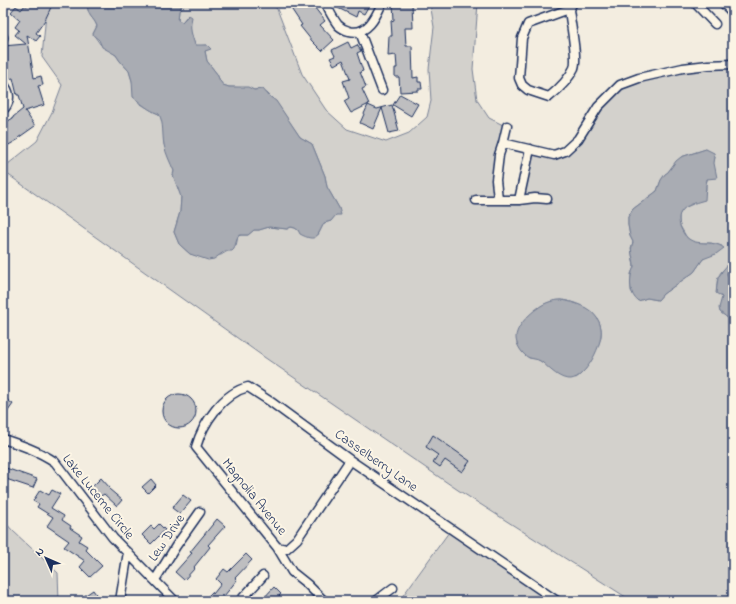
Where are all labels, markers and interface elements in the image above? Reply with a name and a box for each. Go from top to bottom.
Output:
street label: Casselberry Lane [329,424,423,499]
street label: Lake Lucerne Circle [57,450,140,545]
street label: Magnolia Avenue [216,454,292,541]
street label: Lew Drive [143,509,191,566]
north arrow [26,538,66,578]
text: N [31,543,48,560]

